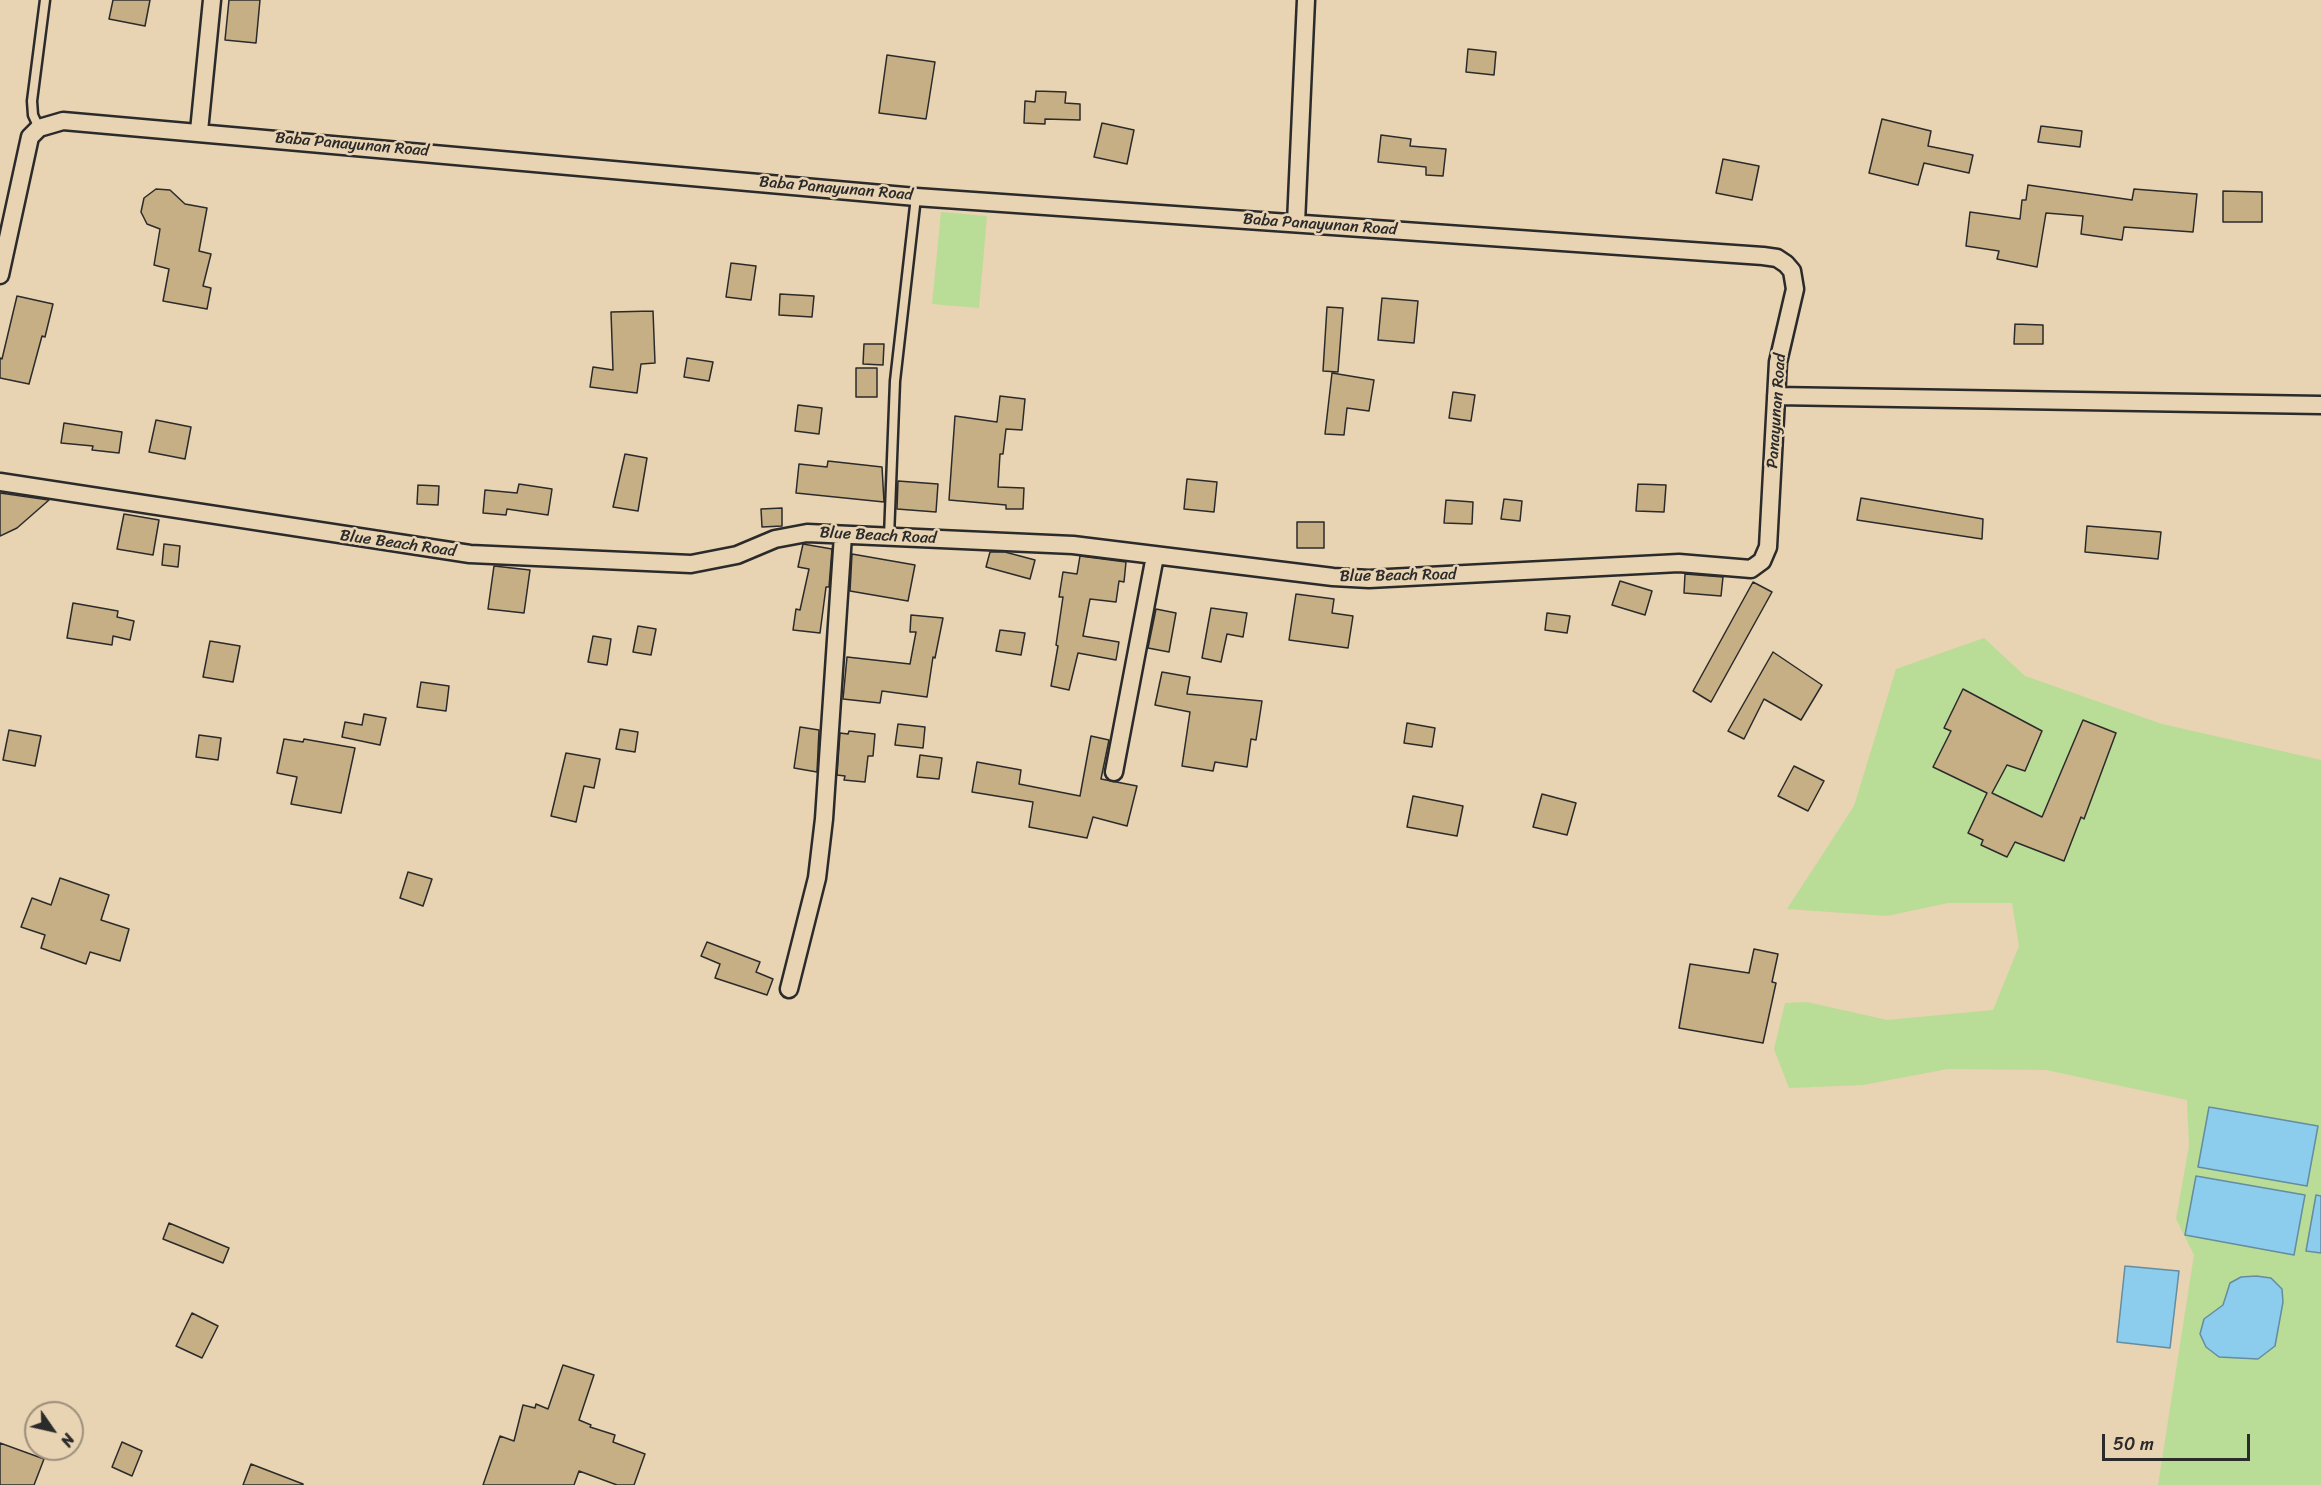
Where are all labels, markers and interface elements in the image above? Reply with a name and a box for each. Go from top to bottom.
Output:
street label: Baba Panayunan Road [274,129,430,161]
street label: Baba Panayunan Road [758,173,914,205]
street label: Baba Panayunan Road [1242,210,1398,240]
street label: Panayunan Road [1763,353,1791,469]
street label: Blue Beach Road [819,523,937,549]
street label: Blue Beach Road [339,526,457,562]
street label: Blue Beach Road [1339,565,1457,587]
north arrow [24,1401,84,1461]
scale bar [2105,1422,2254,1460]
text: N [53,1428,83,1453]
text: 50 m [2113,1428,2154,1460]

